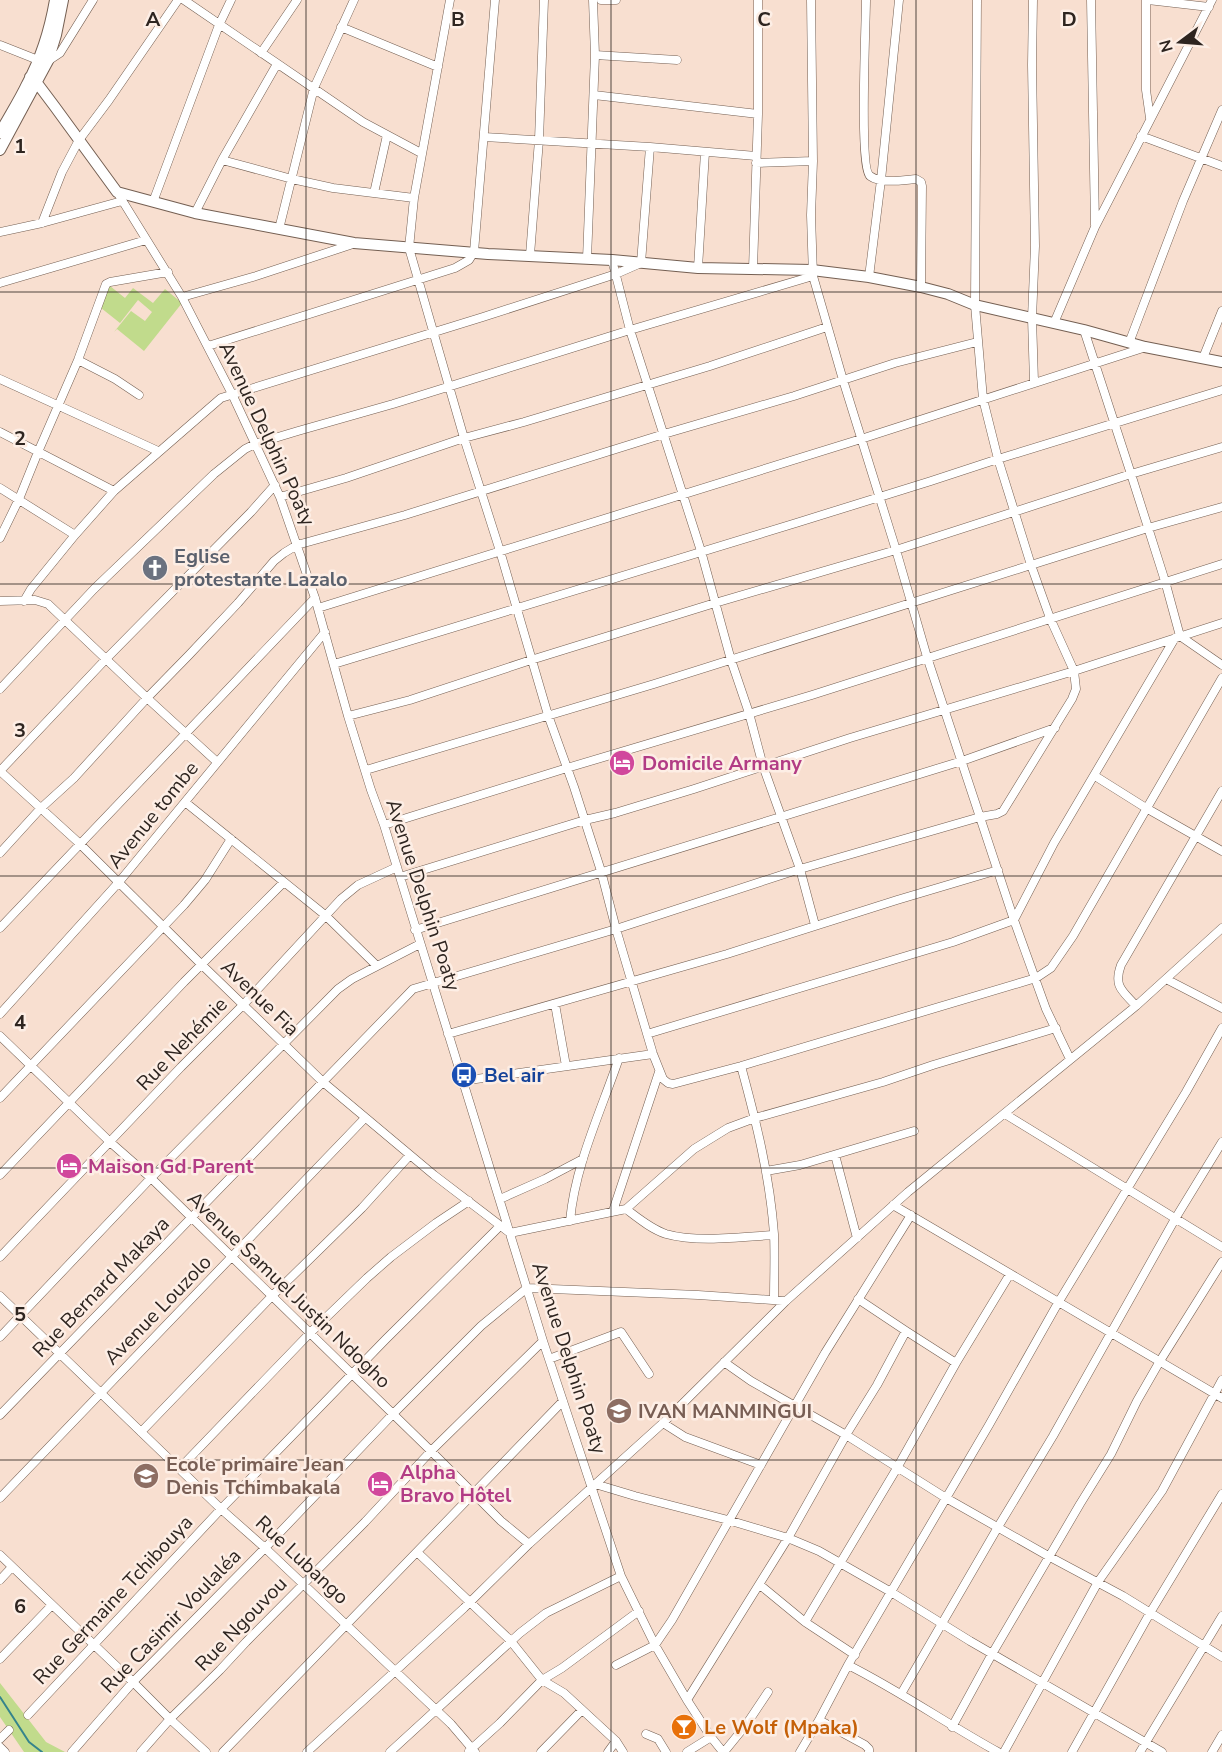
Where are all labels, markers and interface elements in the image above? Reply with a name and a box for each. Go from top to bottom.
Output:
text: A [146,6,161,33]
text: B [451,6,465,33]
text: C [757,6,771,33]
text: D [1061,6,1077,33]
north arrow [1150,12,1210,72]
text: N [1154,37,1179,55]
text: 1 [14,133,26,160]
street label: Avenue Delphin Poaty [212,338,322,531]
text: 2 [14,425,26,452]
place label: Eglise protestante Lazalo [174,543,348,593]
church icon: Eglise protestante Lazalo [140,553,170,583]
text: 3 [14,717,26,744]
hotel icon: Domicile Armany [607,748,637,778]
place label: Domicile Armany [642,750,802,777]
street label: Avenue tombe [101,756,205,874]
street label: Avenue Delphin Poaty [379,796,467,995]
street label: Avenue Fia [215,954,305,1042]
street label: Rue Nehémie [131,991,233,1097]
text: 4 [14,1009,26,1036]
bus stop icon: Bel air [449,1060,479,1090]
place label: Bel air [484,1062,544,1089]
hotel icon: Maison Gd Parent [54,1151,84,1181]
place label: Maison Gd Parent [88,1153,254,1180]
street label: Avenue Samuel Justin Ndogho [181,1185,397,1395]
street label: Rue Bernard Makaya [27,1211,175,1363]
street label: Avenue Louzolo [98,1249,218,1371]
street label: Avenue Delphin Poaty [525,1259,613,1458]
text: 5 [14,1301,26,1328]
school or university icon: IVAN MANMINGUI [604,1396,634,1426]
place label: IVAN MANMINGUI [638,1398,812,1425]
place label: Ecole primaire Jean Denis Tchimbakala [166,1451,344,1501]
place label: Alpha Bravo Hôtel [400,1459,512,1509]
school or university icon: Ecole primaire Jean Denis Tchimbakala [131,1461,161,1491]
hotel icon: Alpha Bravo Hôtel [365,1469,395,1499]
street label: Rue Germaine Tchibouya [27,1509,199,1691]
street label: Rue Lubango [249,1510,355,1610]
street label: Rue Casimir Voulaléa [95,1543,247,1699]
street label: Rue Ngouvou [189,1571,293,1677]
text: 6 [14,1593,26,1620]
bar icon: Le Wolf (Mpaka) [669,1712,699,1742]
place label: Le Wolf (Mpaka) [704,1714,859,1741]

